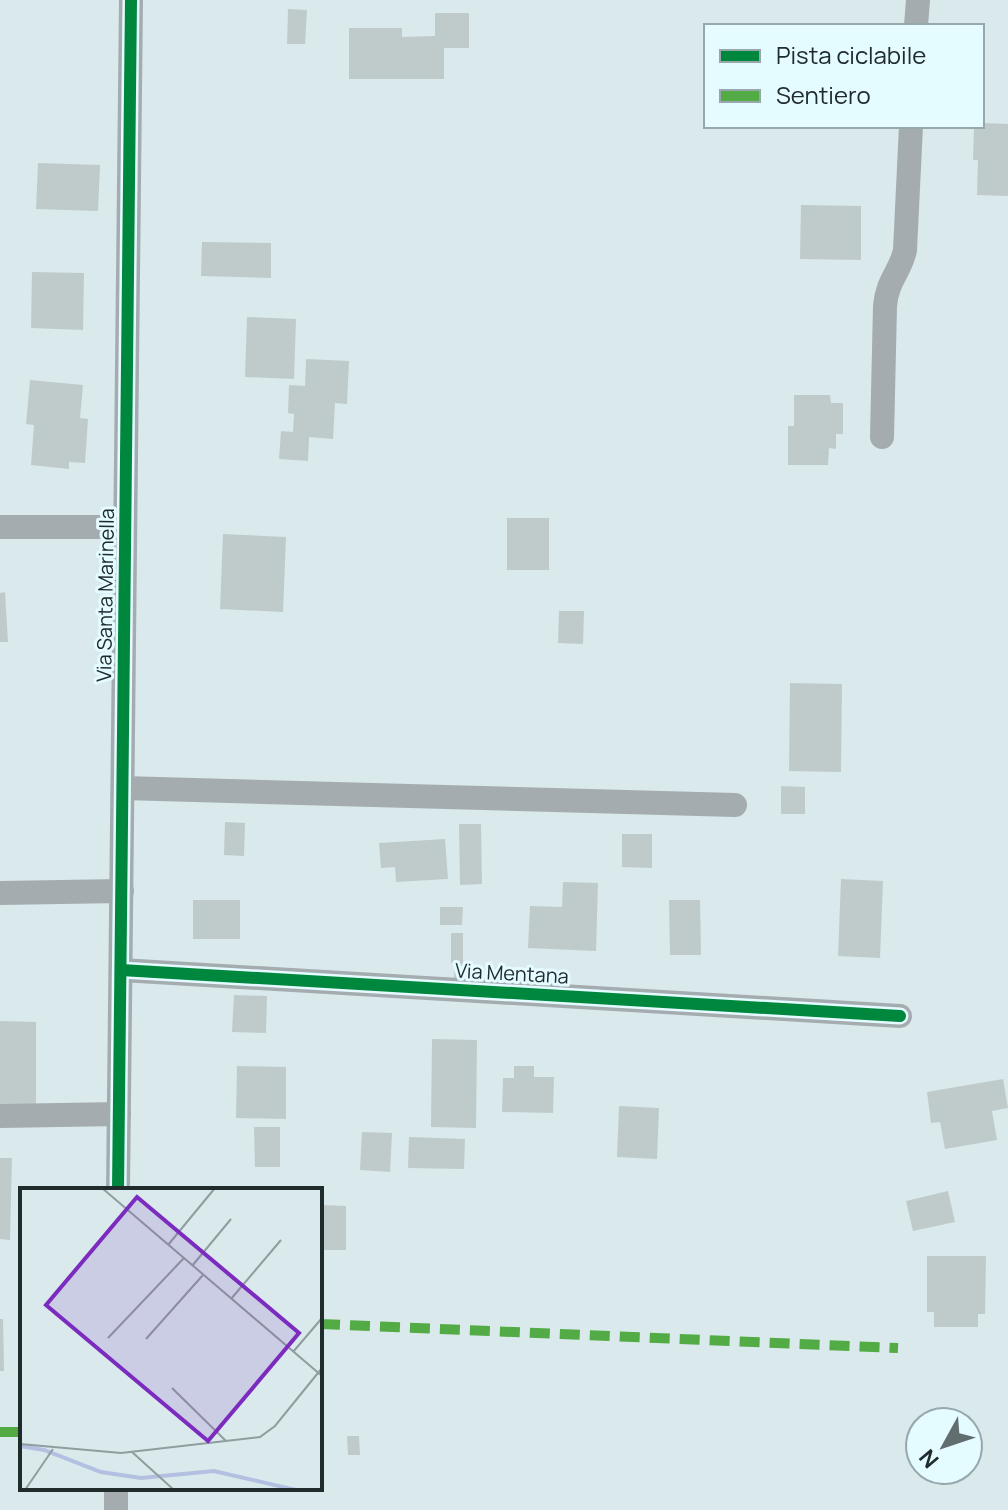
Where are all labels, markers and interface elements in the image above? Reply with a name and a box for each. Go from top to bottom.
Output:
legend [704,24,984,128]
text: Pista ciclabile [776,38,926,71]
text: Sentiero [776,78,871,111]
street label: Via Santa Marinella [90,508,120,682]
street label: Via Mentana [455,957,569,989]
inset map [20,1188,322,1490]
north arrow [904,1406,984,1486]
text: N [912,1443,945,1475]

